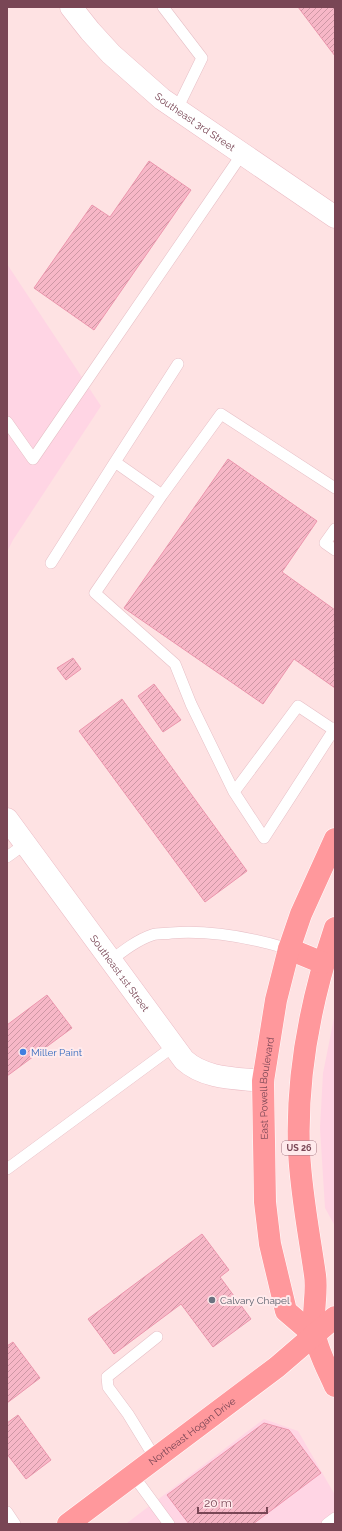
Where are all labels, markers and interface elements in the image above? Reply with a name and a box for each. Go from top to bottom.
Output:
street label: Southeast 3rd Street [153,91,238,154]
street label: Southeast 1st Street [88,933,152,1014]
street label: East Powell Boulevard [258,1036,276,1140]
marker: Miller Paint [18,1047,28,1057]
place label: Miller Paint [31,1047,83,1058]
road number: US 26 [282,1141,316,1155]
marker: Calvary Chapel [207,1295,217,1305]
place label: Calvary Chapel [220,1295,290,1306]
street label: Northeast Hogan Drive [147,1395,238,1467]
scale bar [198,1489,267,1515]
text: 20 m [204,1496,232,1510]

